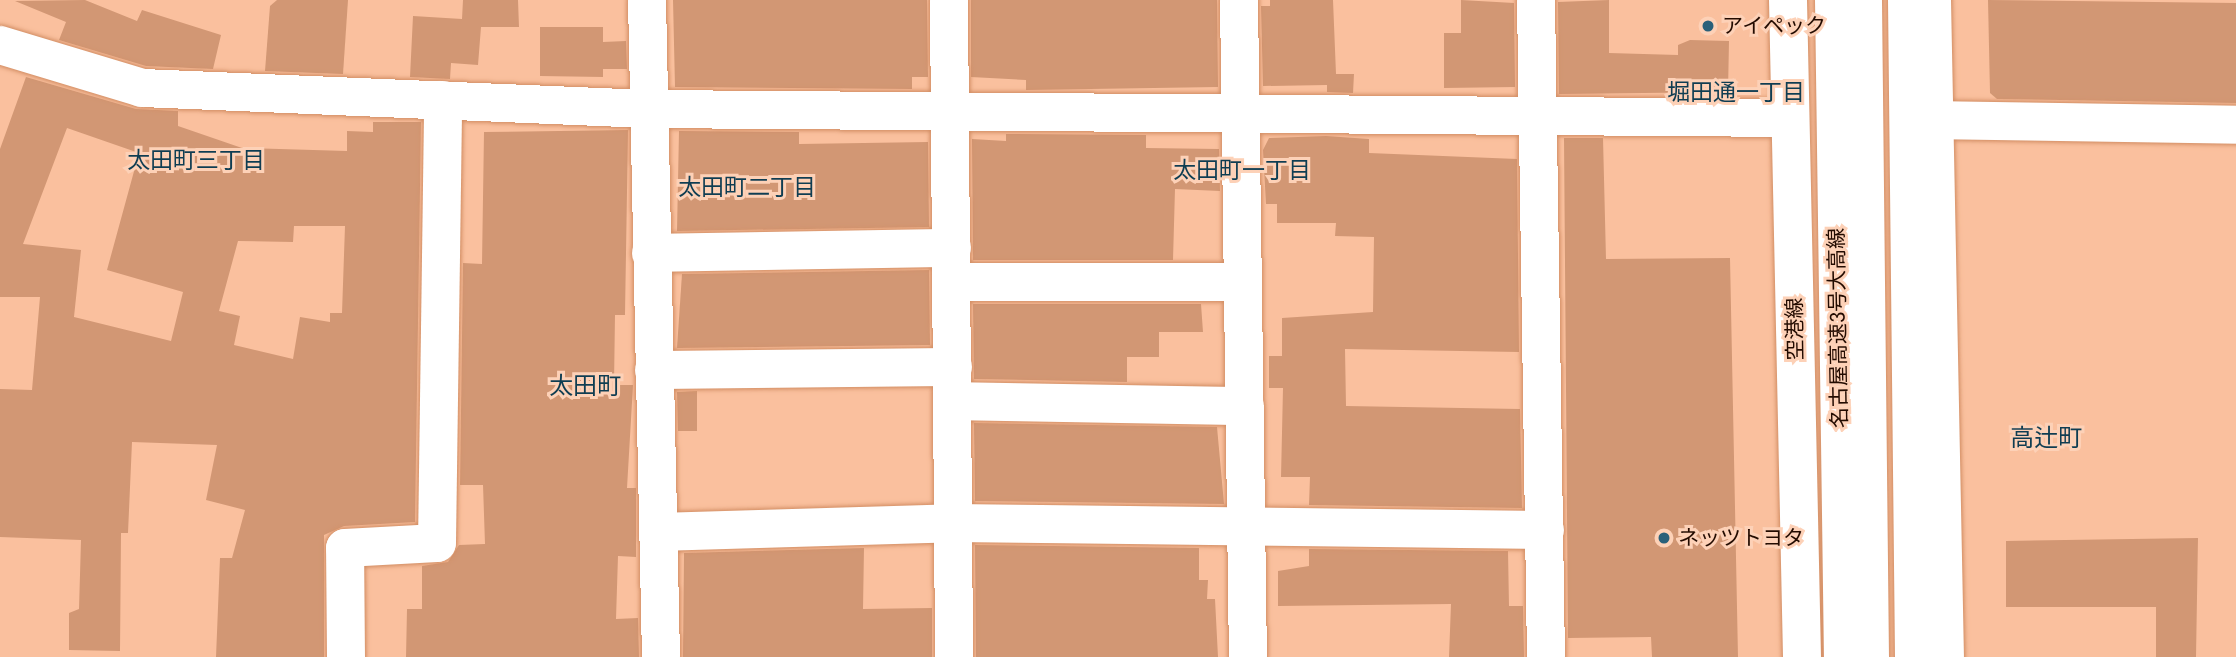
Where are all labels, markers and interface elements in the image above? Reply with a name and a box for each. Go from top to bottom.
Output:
place label: アイペック [1722,13,1827,39]
marker: アイペック [1700,18,1716,34]
district label: 堀田通一丁目 [1667,78,1805,106]
district label: 太田町三丁目 [127,146,265,174]
district label: 太田町一丁目 [1173,156,1311,184]
district label: 太田町二丁目 [678,173,816,201]
street label: 名古屋高速3号大高線 [1824,228,1852,428]
street label: 空港線 [1782,297,1808,361]
district label: 太田町 [549,372,621,400]
district label: 高辻町 [2010,424,2082,452]
place label: ネッツトヨタ [1678,525,1804,551]
marker: ネッツトヨタ [1656,530,1672,546]

